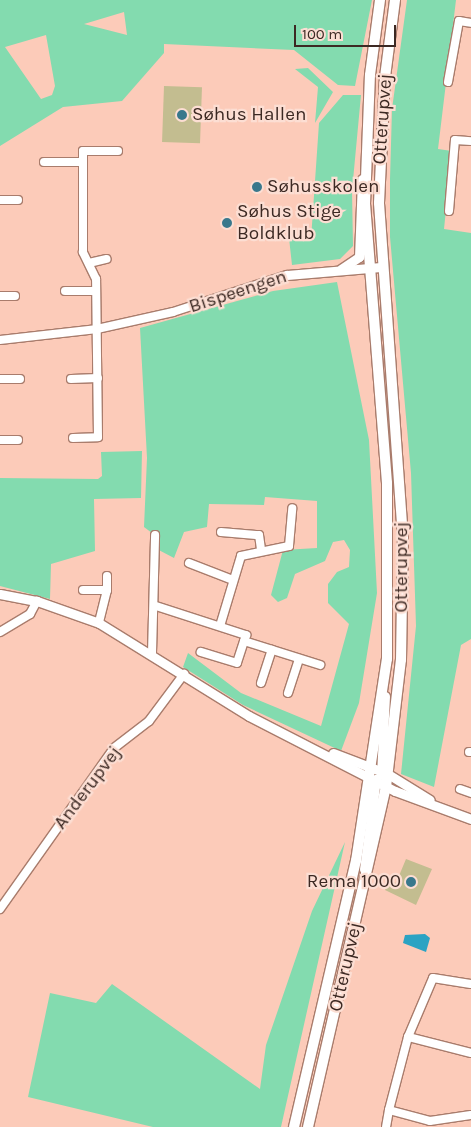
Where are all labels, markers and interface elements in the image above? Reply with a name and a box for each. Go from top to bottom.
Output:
scale bar [296,15,398,47]
text: 100 m [302,25,342,43]
street label: Otterupvej [368,73,398,165]
place label: Søhus Hallen [192,104,306,126]
marker: Søhus Hallen [176,109,188,121]
place label: Søhusskolen [267,176,379,198]
marker: Søhusskolen [251,181,263,193]
place label: Søhus Stige Boldklub [237,201,341,245]
marker: Søhus Stige Boldklub [221,217,233,229]
street label: Bispeengen [186,265,290,319]
street label: Otterupvej [391,521,413,613]
street label: Anderupvej [49,742,127,834]
place label: Rema 1000 [307,871,401,893]
marker: Rema 1000 [405,876,417,888]
street label: Otterupvej [325,920,367,1014]

